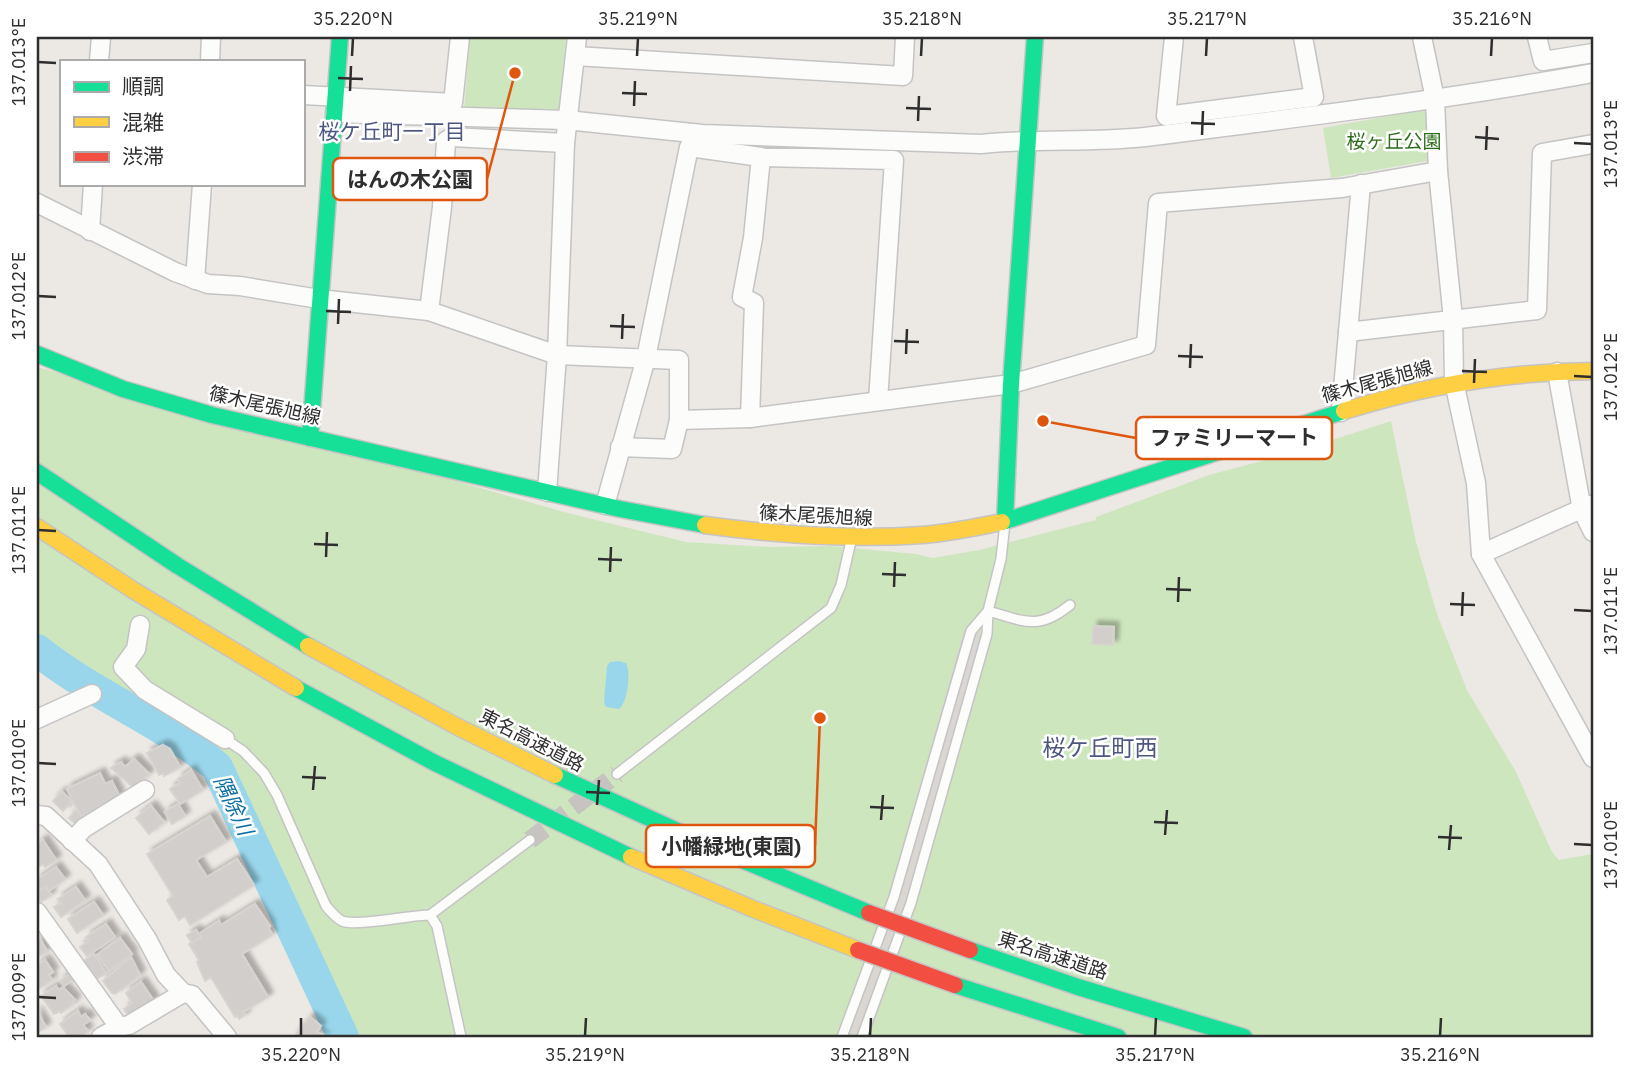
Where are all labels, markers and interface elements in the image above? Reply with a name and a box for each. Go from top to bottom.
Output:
text: 35.220°N [313,7,393,30]
text: 35.219°N [598,7,678,30]
text: 35.218°N [882,7,962,30]
text: 35.217°N [1167,7,1247,30]
text: 35.216°N [1452,7,1532,30]
text: 137.013°E [7,18,30,106]
legend [60,60,304,186]
text: 順調 [122,72,164,100]
text: 137.013°E [1599,100,1622,188]
text: 混雑 [122,108,164,136]
district label: 桜ケ丘町一丁目 [319,117,466,145]
park label: 桜ヶ丘公園 [1346,129,1442,153]
text: 渋滞 [122,142,164,170]
callout: はんの木公園 [333,158,487,200]
text: はんの木公園 [347,165,473,193]
text: 137.012°E [7,252,30,340]
text: 137.012°E [1599,333,1622,421]
street label: 篠木尾張旭線 [1319,355,1435,407]
street label: 篠木尾張旭線 [207,380,323,430]
callout: ファミリーマート [1136,417,1332,459]
text: ファミリーマート [1150,423,1318,451]
text: 137.011°E [7,486,30,574]
street label: 篠木尾張旭線 [758,500,874,530]
text: 137.011°E [1599,567,1622,655]
street label: 東名高速道路 [476,703,588,777]
text: 137.010°E [7,719,30,807]
district label: 桜ケ丘町西 [1043,732,1158,762]
water label: 隅除川 [208,771,261,841]
text: 137.010°E [1599,801,1622,889]
callout: 小幡緑地(東園) [646,825,815,867]
text: 小幡緑地(東園) [661,832,801,860]
street label: 東名高速道路 [995,926,1111,984]
text: 137.009°E [7,953,30,1041]
text: 35.220°N [261,1043,341,1066]
text: 35.219°N [545,1043,625,1066]
text: 35.218°N [830,1043,910,1066]
text: 35.217°N [1115,1043,1195,1066]
text: 35.216°N [1400,1043,1480,1066]

